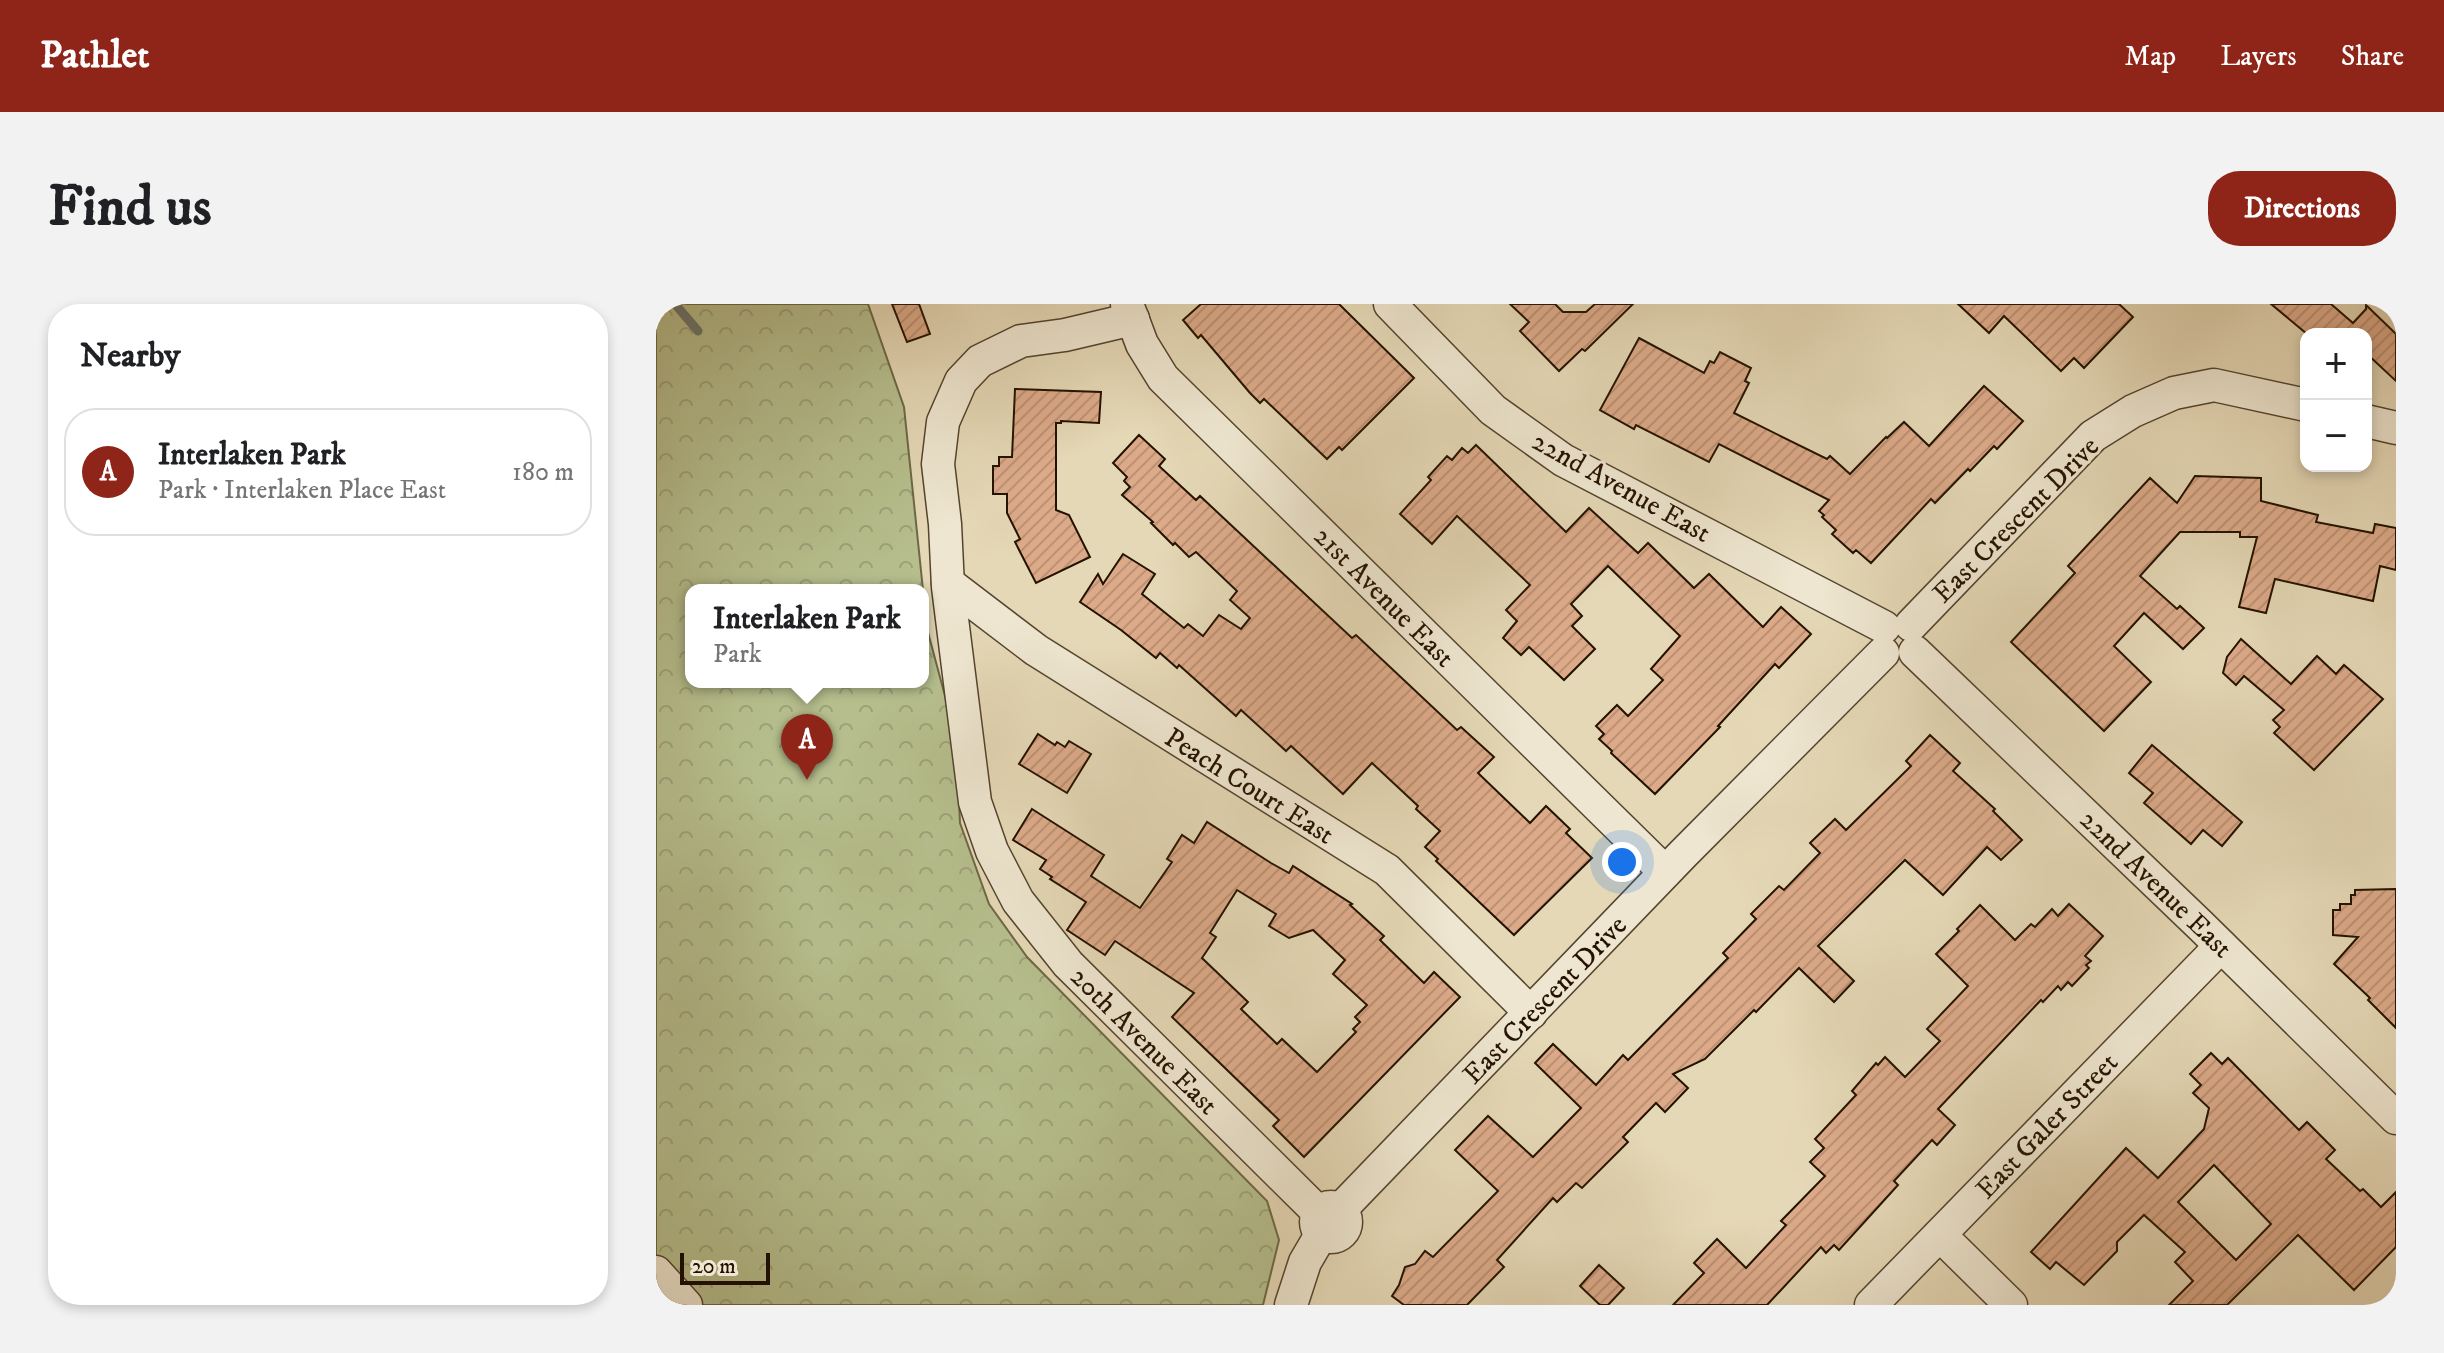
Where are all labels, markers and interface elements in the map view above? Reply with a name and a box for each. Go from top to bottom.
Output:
text: Pathlet [40,32,150,80]
text: Map [2125,39,2176,74]
text: Layers [2220,39,2297,74]
text: Share [2341,39,2404,74]
button: Directions [2208,171,2396,246]
text: Find us [48,173,212,243]
map controls [2300,328,2372,472]
button: + [2300,328,2372,400]
text: Nearby [80,335,181,377]
button: − [2300,400,2372,472]
street label: 22nd Avenue East [1526,424,1717,551]
street label: East Crescent Drive [1925,429,2107,611]
text: Interlaken Park [158,437,346,474]
text: A [100,456,116,489]
text: 180 m [512,456,574,489]
text: Park · Interlaken Place East [158,474,446,507]
street label: 21st Avenue East [1306,519,1462,675]
popup [685,584,929,688]
text: Interlaken Park [713,601,901,638]
text: Park [713,638,762,671]
pin: A [781,714,833,780]
street label: Peach Court East [1158,720,1340,852]
street label: 22nd Avenue East [2072,802,2240,966]
your location [1602,842,1642,882]
street label: East Crescent Drive [1456,908,1635,1092]
street label: 20th Avenue East [1063,960,1225,1122]
street label: East Galer Street [1968,1046,2126,1207]
scale bar [680,1249,770,1285]
text: 20 m [692,1253,736,1280]

